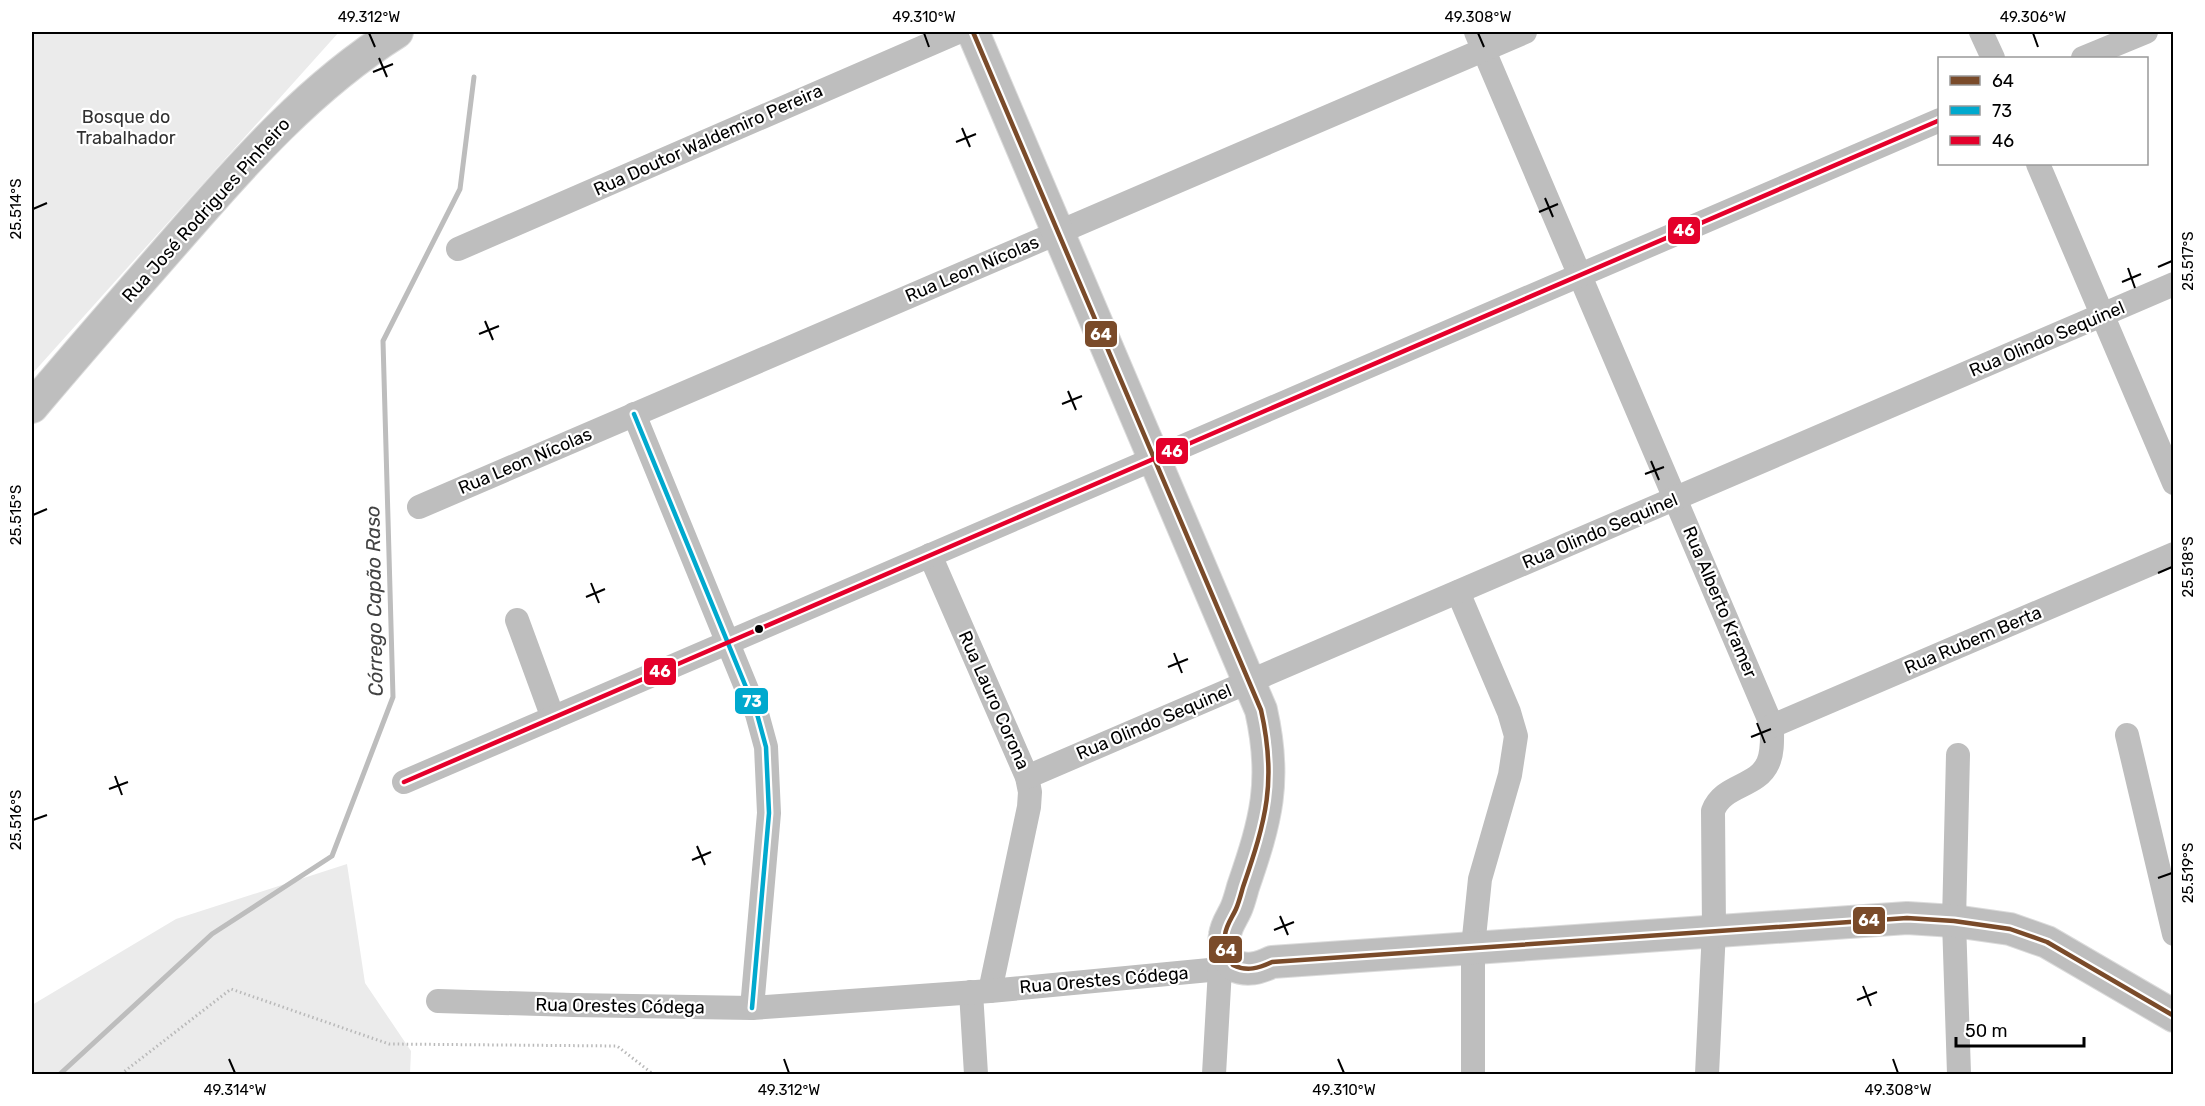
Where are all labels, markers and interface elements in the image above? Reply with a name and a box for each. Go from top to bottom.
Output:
text: 49.312°W [338,8,400,26]
text: 49.310°W [892,8,956,26]
text: 49.308°W [1445,8,1511,26]
text: 49.306°W [2000,8,2066,26]
legend [1938,57,2148,165]
text: 64 [1992,70,2014,92]
street label: Rua Doutor Waldemiro Pereira [590,79,826,201]
text: 73 [1992,100,2012,122]
park label: Bosque do Trabalhador [76,106,176,149]
street label: Rua José Rodrigues Pinheiro [117,113,295,307]
text: 46 [1992,130,2014,152]
text: 25.514°S [7,179,25,239]
line badge: 46 [1667,216,1701,245]
text: 46 [1673,221,1695,240]
street label: Rua Leon Nícolas [902,231,1042,307]
text: 25.517°S [2179,231,2197,291]
street label: Rua Olindo Sequinel [1966,296,2128,382]
line badge: 64 [1084,320,1118,348]
text: 64 [1090,325,1112,344]
street label: Rua Leon Nícolas [455,423,595,499]
line badge: 46 [1155,437,1189,465]
text: 46 [1161,442,1183,461]
text: 25.515°S [7,485,25,545]
street label: Rua Olindo Sequinel [1519,488,1681,574]
water label: Córrego Capão Raso [360,505,388,697]
street label: Rua Alberto Kramer [1678,523,1762,681]
text: 25.518°S [2179,536,2197,598]
street label: Rua Rubem Berta [1901,601,2045,679]
unlabelled marker [753,623,765,635]
street label: Rua Lauro Corona [954,627,1034,773]
line badge: 46 [643,657,677,686]
text: 46 [649,662,671,681]
street label: Rua Olindo Sequinel [1073,679,1235,765]
line badge: 73 [734,687,769,715]
text: 73 [742,692,762,711]
text: 25.516°S [7,790,25,850]
text: 25.519°S [2179,843,2197,903]
line badge: 64 [1852,906,1886,935]
text: 64 [1858,911,1880,930]
line badge: 64 [1208,935,1243,964]
text: 64 [1215,941,1237,960]
street label: Rua Orestes Códega [1019,962,1189,998]
street label: Rua Orestes Códega [535,994,705,1018]
scale bar [1956,1010,2084,1048]
text: 50 m [1965,1020,2008,1042]
text: 49.314°W [203,1081,267,1099]
text: 49.312°W [758,1081,820,1099]
text: 49.310°W [1312,1081,1376,1099]
text: 49.308°W [1865,1081,1931,1099]

